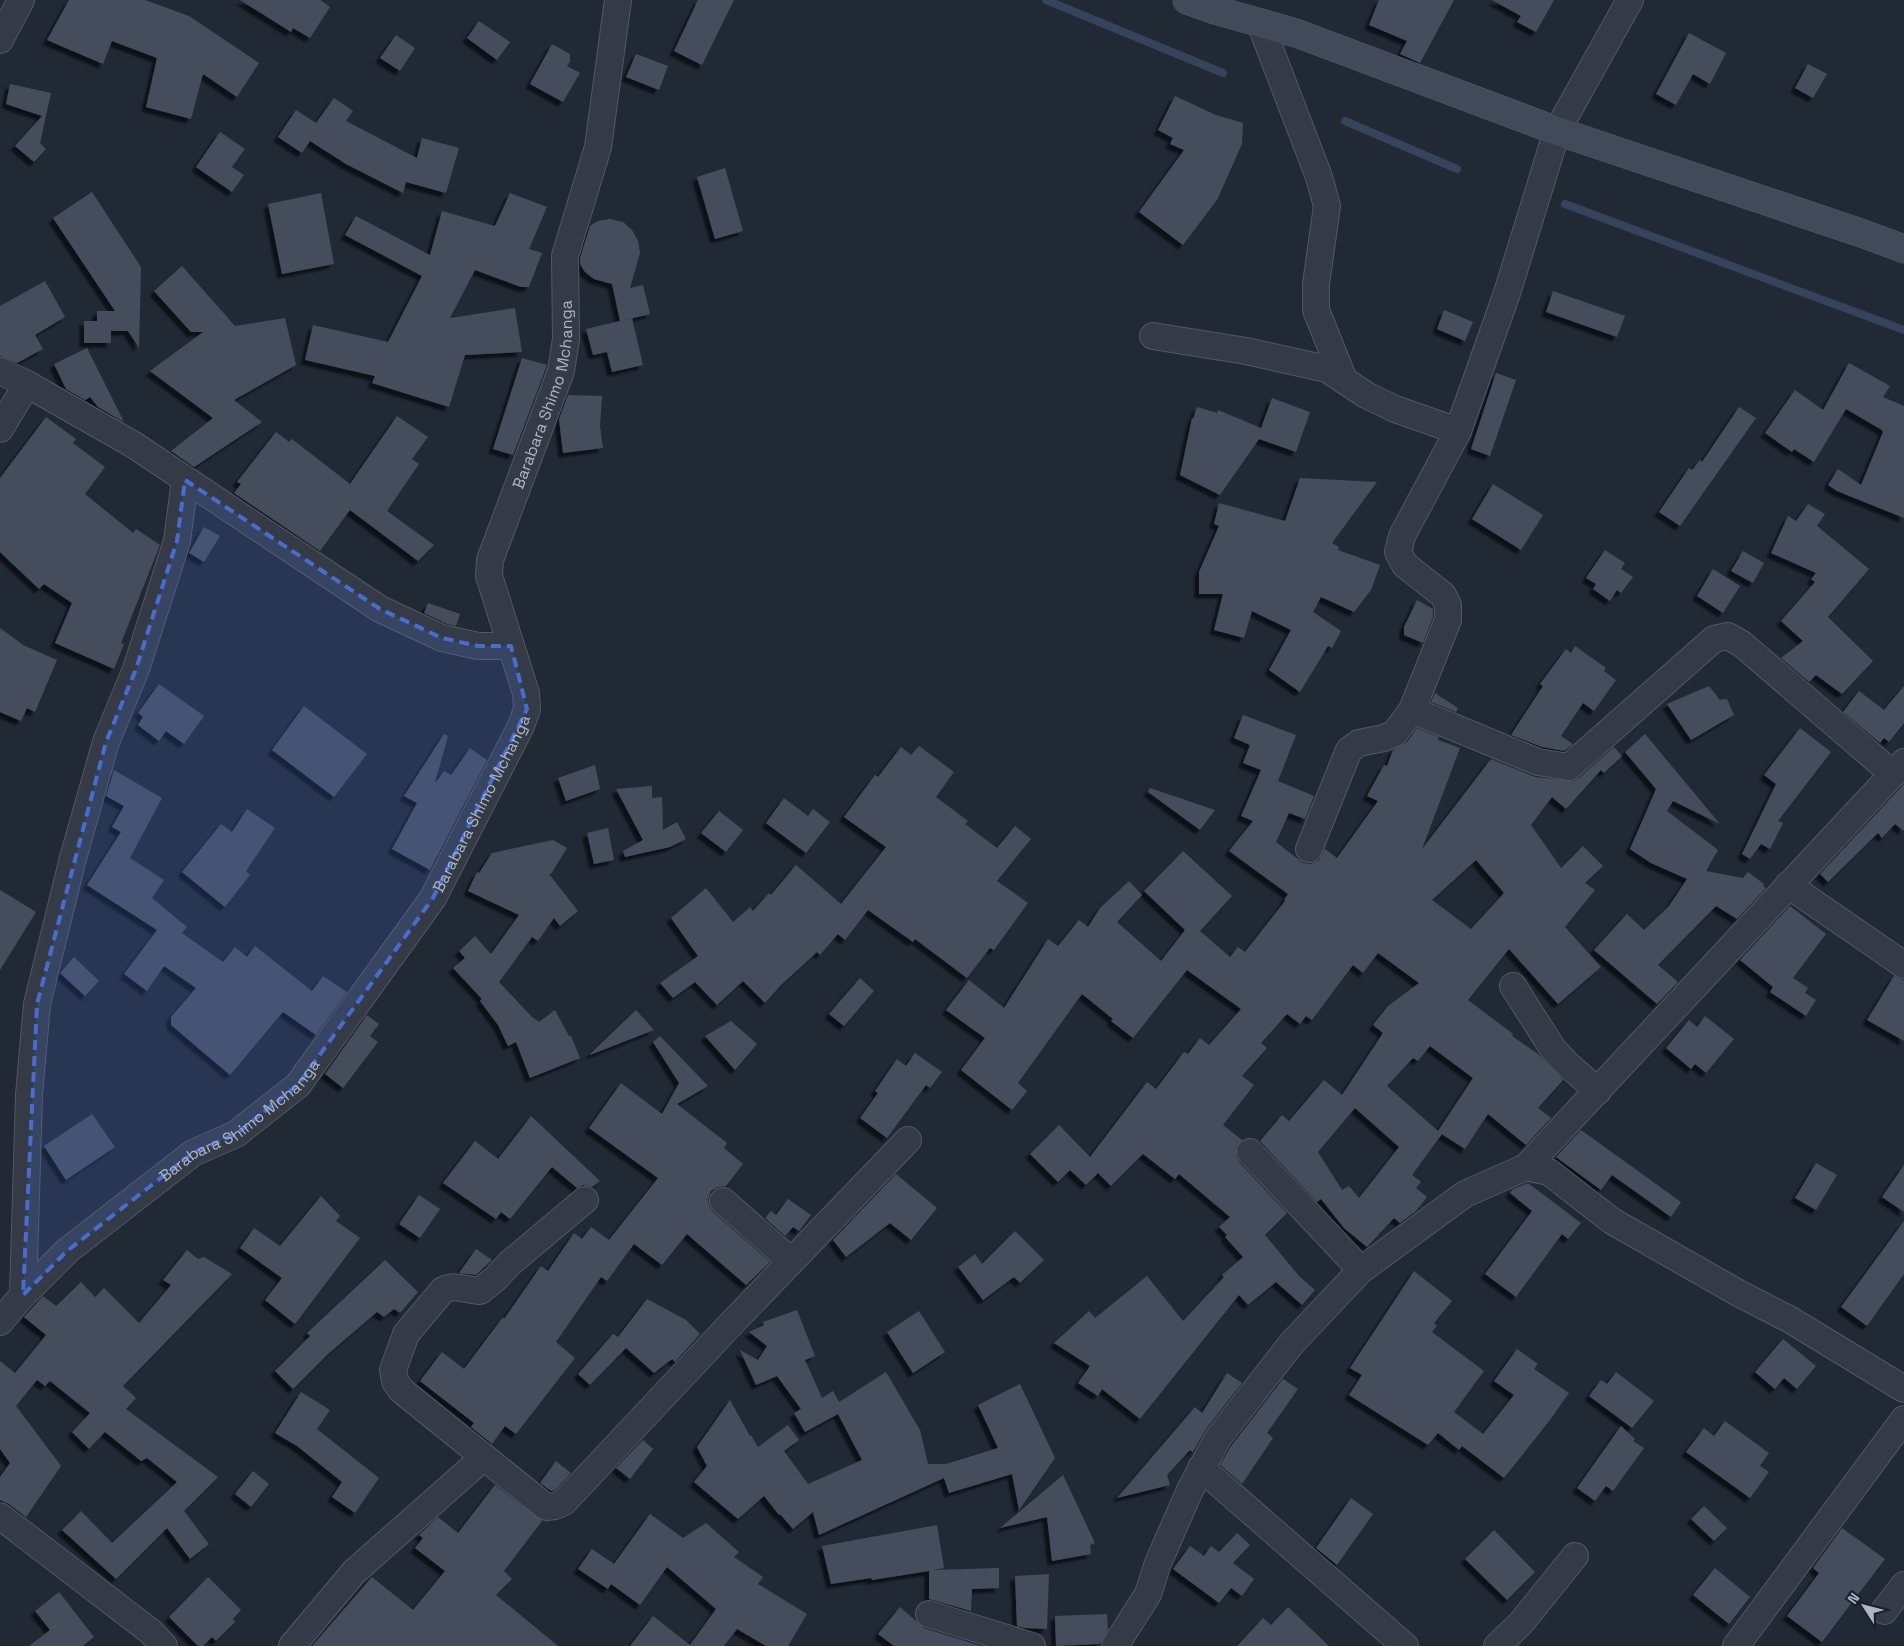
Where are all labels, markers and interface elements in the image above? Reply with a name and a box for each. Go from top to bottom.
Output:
street label: Barabara Shimo Mchanga [507,300,576,492]
street label: Barabara Shimo Mchanga [427,712,535,896]
street label: Barabara Shimo Mchanga [155,1055,324,1186]
north arrow [1839,1581,1889,1631]
text: N [1843,1589,1864,1607]

